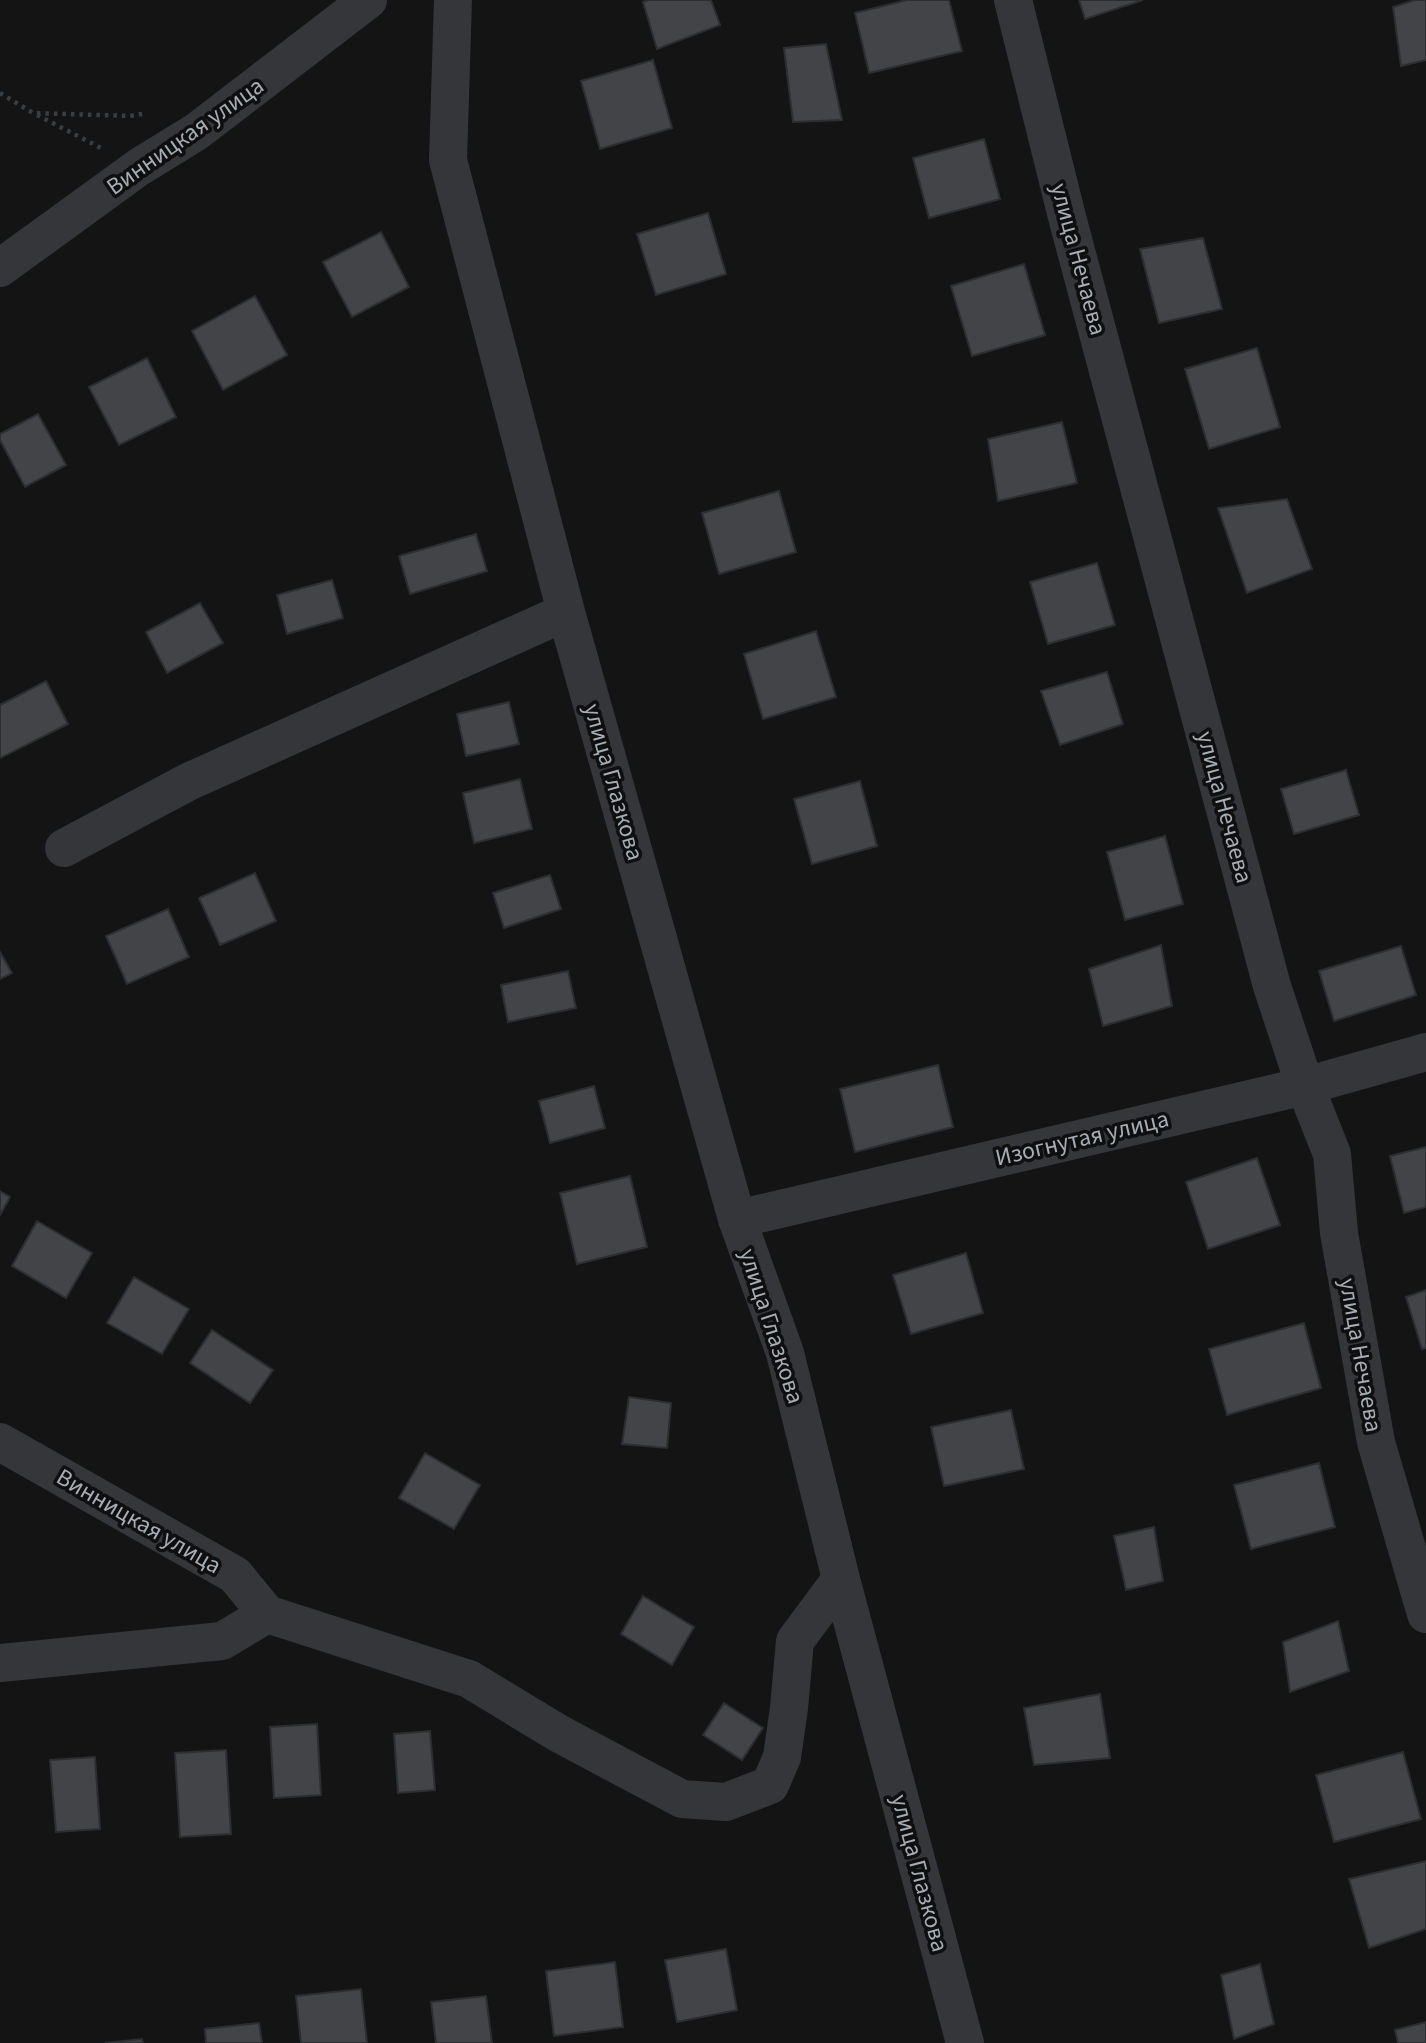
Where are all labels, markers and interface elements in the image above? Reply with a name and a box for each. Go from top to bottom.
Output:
street label: Винницкая улица [99,69,271,204]
street label: улица Нечаева [1041,179,1116,339]
street label: улица Глазкова [574,700,653,865]
street label: улица Нечаева [1187,727,1262,887]
street label: Изогнутая улица [992,1102,1172,1175]
street label: улица Глазкова [730,1244,813,1408]
street label: улица Нечаева [1330,1275,1391,1435]
street label: Винницкая улица [50,1460,228,1583]
street label: улица Глазкова [882,1791,957,1956]

